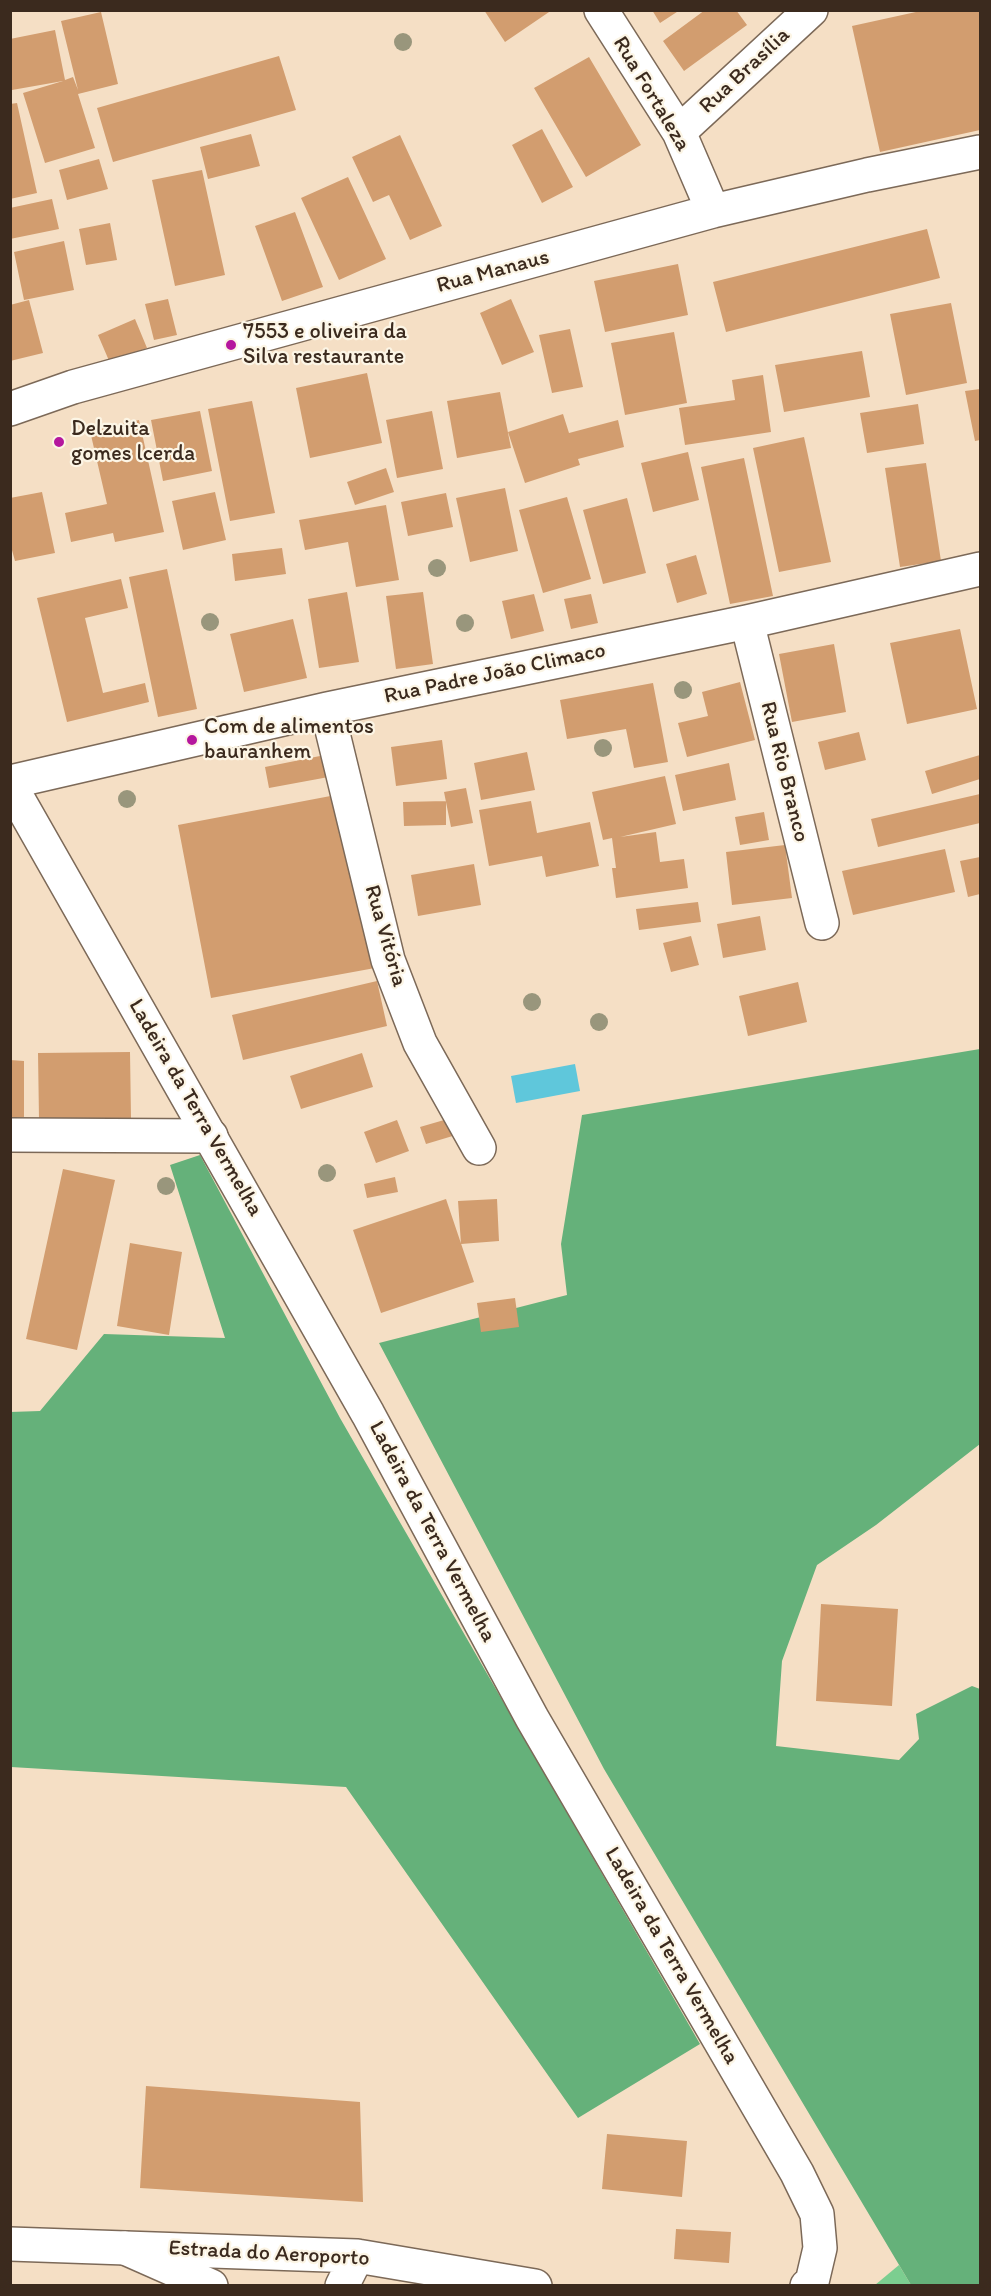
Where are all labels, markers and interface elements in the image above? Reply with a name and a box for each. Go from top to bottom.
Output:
street label: Rua Brasília [694,22,796,120]
street label: Rua Fortaleza [606,32,696,156]
street label: Rua Manaus [434,244,552,300]
place label: 7553 e oliveira da Silva restaurante [243,319,407,370]
marker: 7553 e oliveira da Silva restaurante [224,338,238,352]
place label: Delzuita gomes lcerda [71,416,195,468]
marker: Delzuita gomes lcerda [52,435,66,449]
street label: Rua Padre João Climaco [382,638,608,710]
street label: Rua Rio Branco [754,699,814,845]
place label: Com de alimentos bauranhem [204,714,374,766]
marker: Com de alimentos bauranhem [185,733,199,747]
street label: Rua Vitória [358,882,412,990]
street label: Ladeira da Terra Vermelha [122,995,268,1221]
street label: Ladeira da Terra Vermelha [363,1417,501,1647]
street label: Ladeira da Terra Vermelha [598,1843,744,2069]
street label: Estrada do Aeroporto [168,2236,370,2272]

